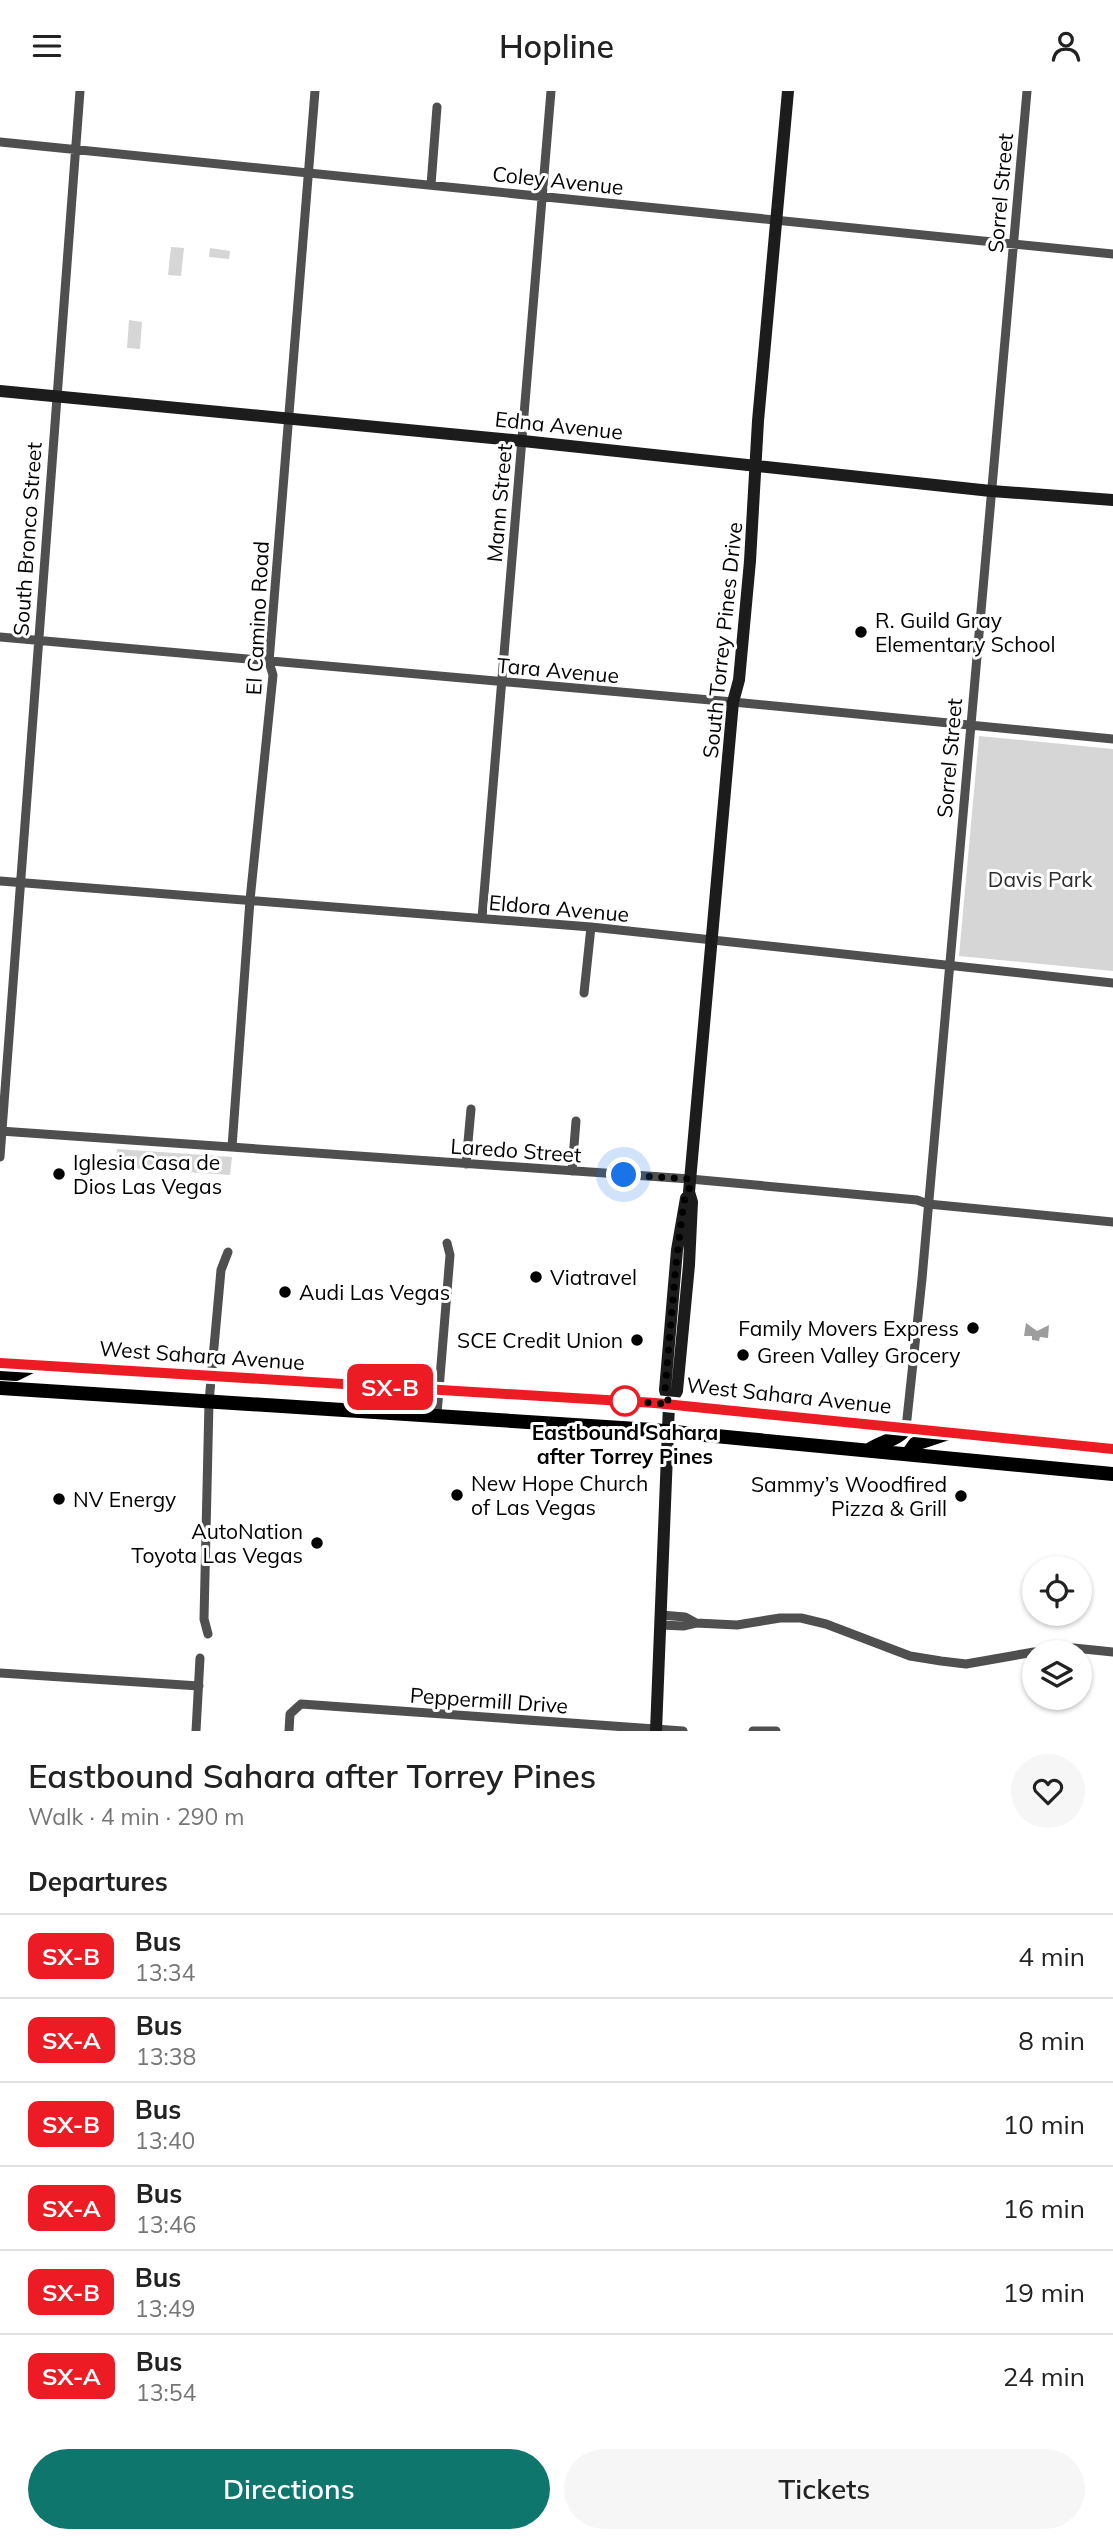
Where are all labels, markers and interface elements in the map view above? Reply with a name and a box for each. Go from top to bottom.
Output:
text: Hopline [499,26,614,66]
icon: menu [28,27,66,65]
icon: person [1047,27,1085,65]
street label: Sorrel Street [982,132,1018,254]
street label: Coley Avenue [491,160,625,200]
street label: Edna Avenue [494,405,624,445]
street label: South Bronco Street [7,441,47,637]
street label: Mann Street [481,443,517,563]
street label: South Torrey Pines Drive [697,521,747,759]
street label: El Camino Road [240,540,274,696]
place label: R. Guild Gray Elementary School [875,607,1056,657]
marker: R. Guild Gray Elementary School [853,624,869,640]
street label: Tara Avenue [496,652,620,688]
street label: Sorrel Street [931,697,967,819]
park label: Davis Park [988,866,1092,892]
street label: Eldora Avenue [488,889,630,927]
street label: Laredo Street [450,1132,582,1168]
place label: Iglesia Casa de Dios Las Vegas [73,1149,222,1199]
your location [606,1157,641,1192]
marker: Iglesia Casa de Dios Las Vegas [51,1166,67,1182]
place label: Viatravel [550,1264,637,1290]
marker: Viatravel [528,1269,544,1285]
place label: Audi Las Vegas [299,1279,450,1305]
marker: Audi Las Vegas [277,1284,293,1300]
place label: Family Movers Express [738,1315,959,1341]
marker: Family Movers Express [965,1320,981,1336]
place label: SCE Credit Union [457,1327,623,1353]
marker: SCE Credit Union [629,1332,645,1348]
street label: West Sahara Avenue [98,1335,306,1375]
place label: Green Valley Grocery [757,1342,960,1368]
marker: Green Valley Grocery [735,1347,751,1363]
line badge: SX-B [341,1364,439,1410]
street label: West Sahara Avenue [685,1371,893,1419]
text: SX-B [361,1372,419,1402]
marker: Eastbound Sahara after Torrey Pines [610,1386,640,1416]
place label: Eastbound Sahara after Torrey Pines [532,1419,718,1469]
place label: New Hope Church of Las Vegas [471,1470,648,1520]
place label: Sammy’s Woodfired Pizza & Grill [751,1471,947,1521]
place label: NV Energy [73,1486,176,1512]
marker: New Hope Church of Las Vegas [449,1487,465,1503]
marker: Sammy’s Woodfired Pizza & Grill [953,1488,969,1504]
marker: NV Energy [51,1491,67,1507]
place label: AutoNation Toyota Las Vegas [131,1518,303,1568]
marker: AutoNation Toyota Las Vegas [309,1535,325,1551]
map controls [1022,1556,1092,1710]
button: locate [1022,1556,1092,1626]
button: layers [1022,1640,1092,1710]
street label: Peppermill Drive [409,1682,569,1718]
button: heart [1011,1754,1085,1828]
text: Eastbound Sahara after Torrey Pines [28,1755,596,1796]
text: Walk · 4 min · 290 m [28,1802,245,1831]
text: Departures [28,1865,168,1898]
text: Bus [135,1925,181,1958]
text: 4 min [1018,1940,1085,1973]
text: SX-B [42,1941,100,1971]
text: 13:34 [135,1958,195,1987]
text: Bus [136,2009,182,2042]
text: 8 min [1018,2024,1085,2057]
text: SX-A [42,2025,101,2055]
text: 13:38 [136,2042,196,2071]
text: Bus [135,2093,181,2126]
text: 10 min [1003,2108,1085,2141]
text: SX-B [42,2109,100,2139]
text: 13:40 [135,2126,195,2155]
text: Bus [136,2177,182,2210]
text: 16 min [1003,2192,1085,2225]
text: SX-A [42,2193,101,2223]
text: 13:46 [136,2210,196,2239]
text: Bus [135,2261,181,2294]
text: 19 min [1003,2276,1085,2309]
text: SX-B [42,2277,100,2307]
text: 13:49 [135,2294,195,2323]
text: Bus [136,2345,182,2378]
text: 24 min [1003,2360,1085,2393]
text: SX-A [42,2361,101,2391]
text: 13:54 [136,2378,196,2407]
button: Directions [28,2449,550,2529]
button: Tickets [564,2449,1085,2529]

